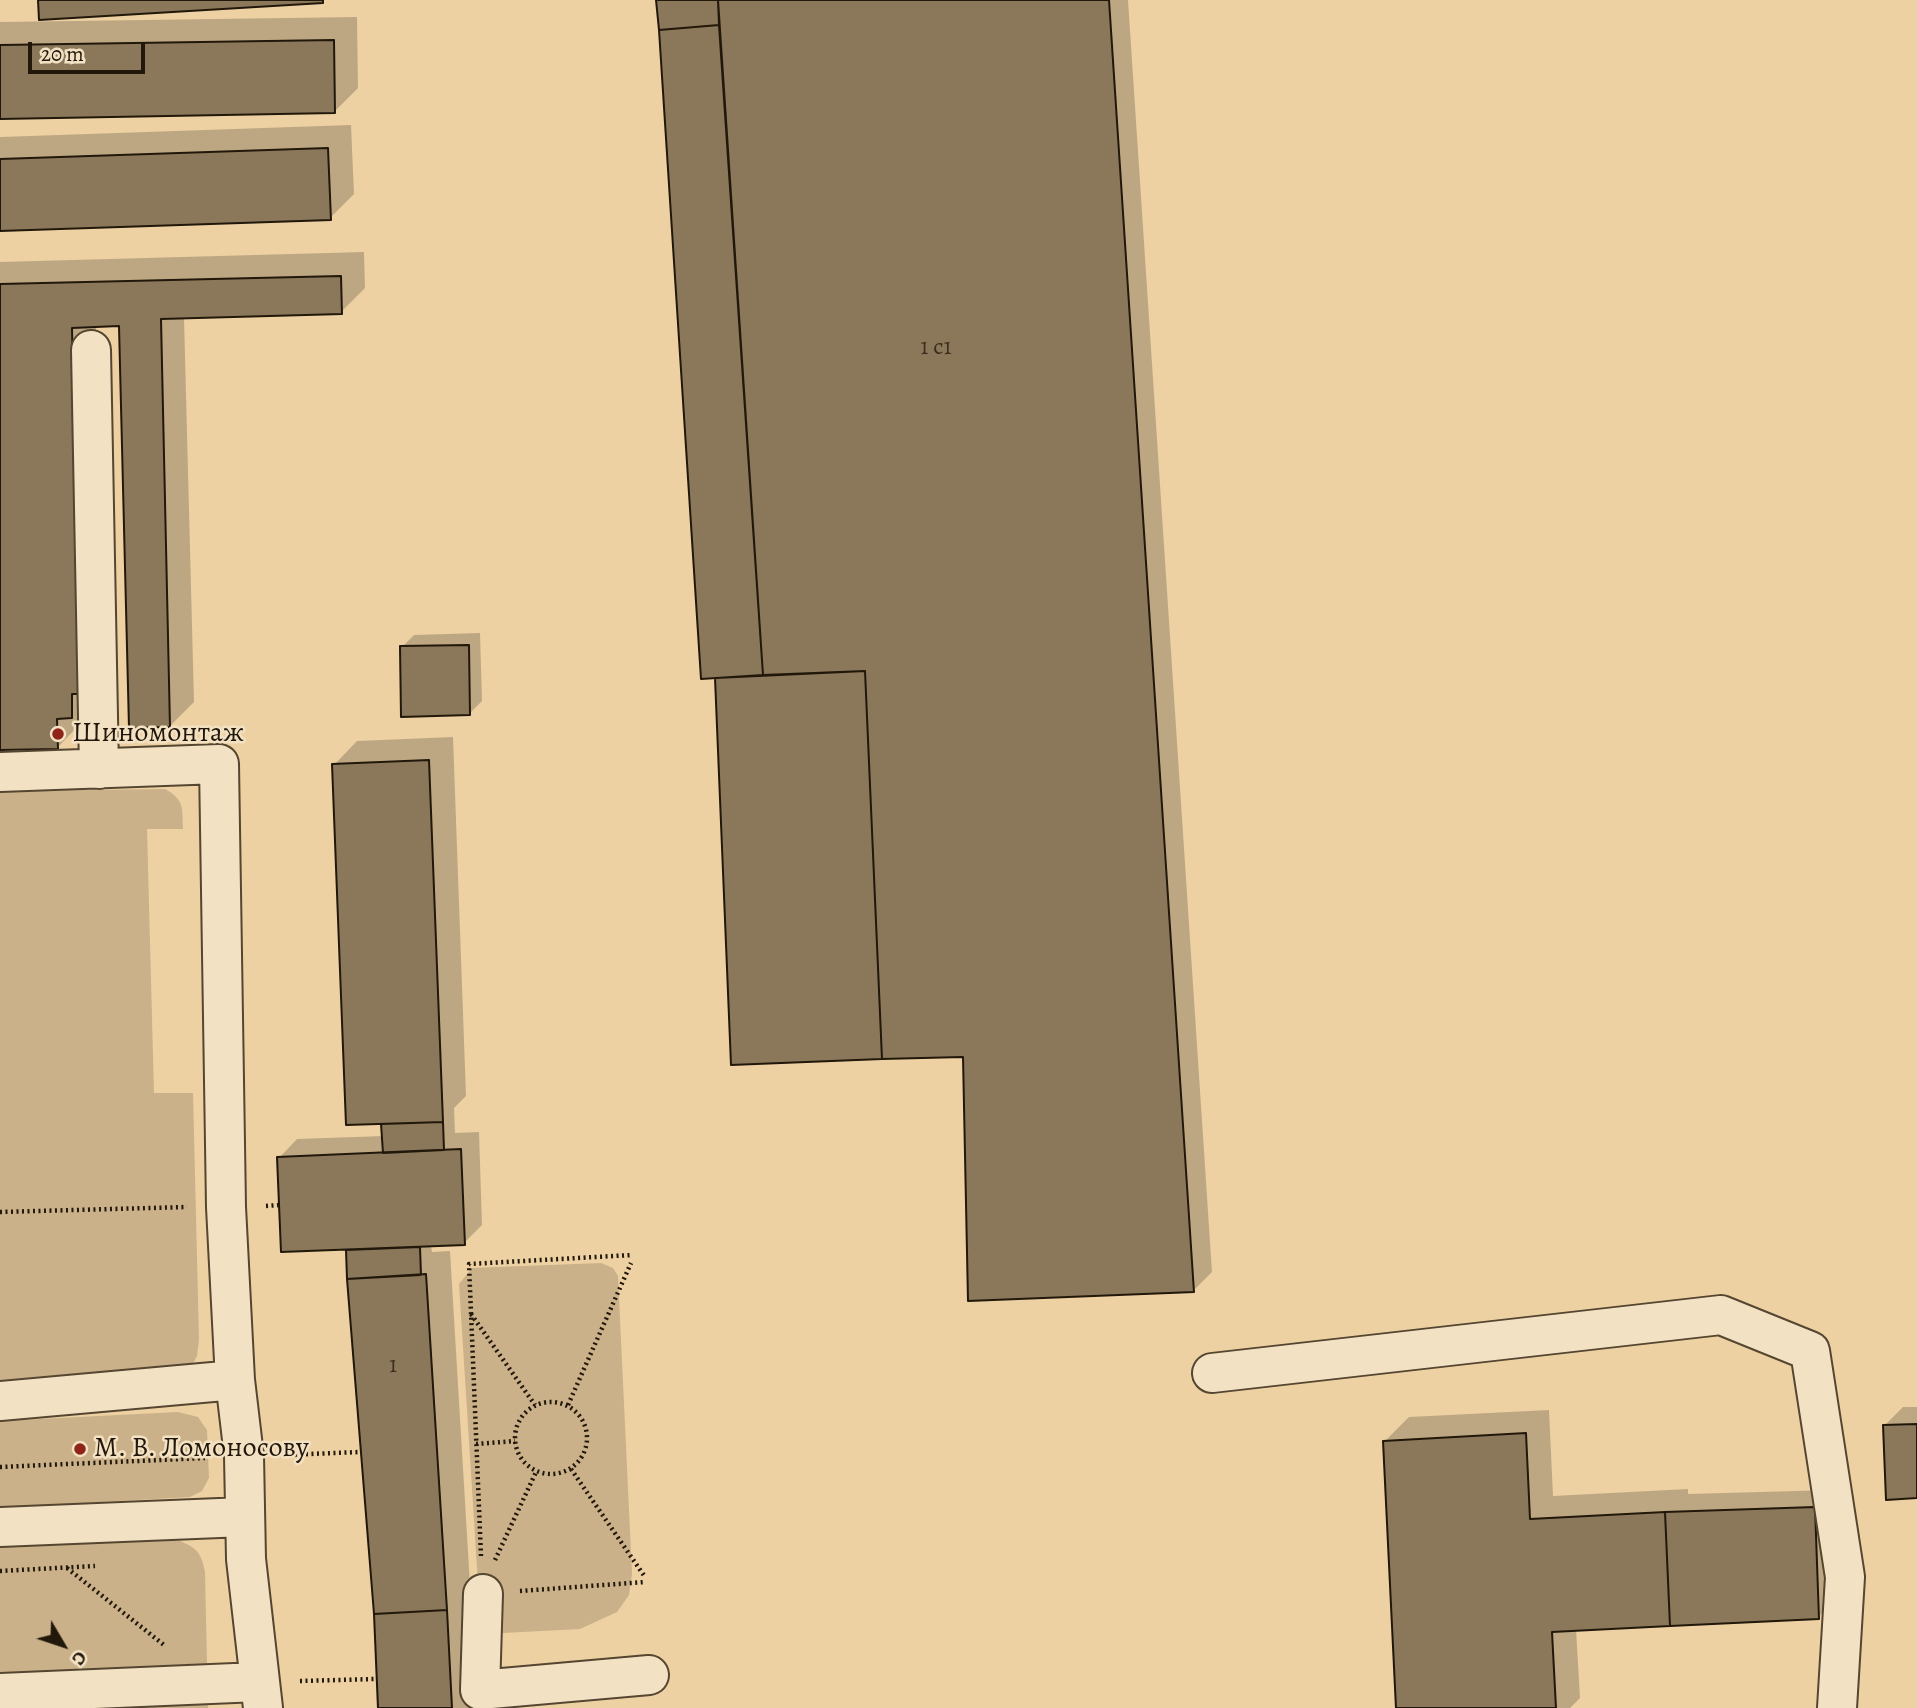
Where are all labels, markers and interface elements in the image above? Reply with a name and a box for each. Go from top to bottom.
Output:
scale bar [32,28,149,72]
text: 20 m [41,40,84,68]
house number: 1 c1 [920,334,952,362]
place label: Шиномонтаж [72,717,244,751]
marker: Шиномонтаж [50,726,66,742]
house number: 1 [389,1352,397,1380]
place label: М. В. Ломоносову [94,1432,309,1466]
marker: М. В. Ломоносову [72,1441,88,1457]
north arrow [28,1610,98,1680]
text: С [66,1645,93,1671]

